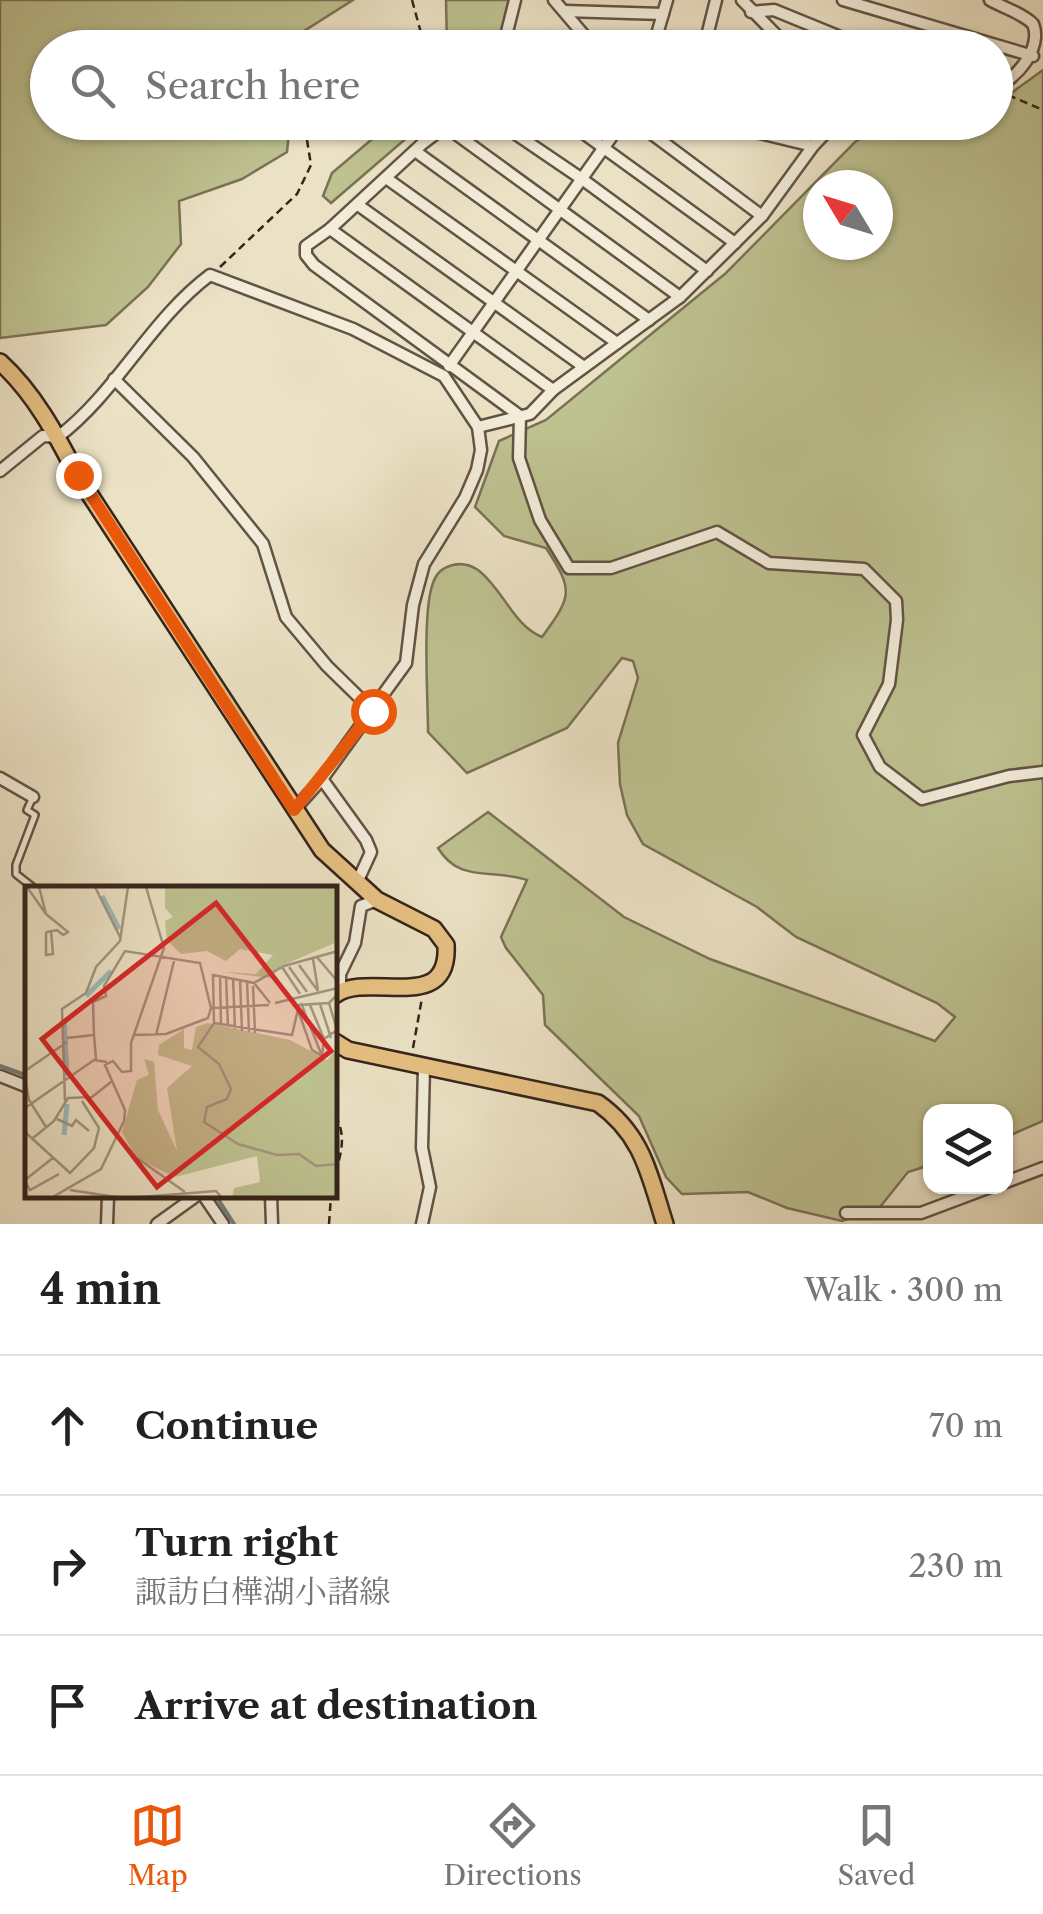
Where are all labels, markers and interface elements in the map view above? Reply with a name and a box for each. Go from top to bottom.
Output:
search box [30,30,1013,140]
icon: search [65,58,120,113]
text: Search here [145,62,360,109]
north arrow [803,170,893,260]
route end [56,453,102,499]
route start [351,689,397,735]
inset map [25,886,338,1199]
map controls [923,1104,1013,1194]
button: layers [923,1104,1013,1194]
text: 4 min [40,1263,161,1315]
text: Walk · 300 m [804,1270,1003,1309]
icon: ahead [40,1398,95,1453]
text: Continue [135,1402,318,1449]
text: 70 m [929,1406,1003,1445]
text: Turn right [135,1519,338,1566]
icon: right [40,1538,95,1593]
text: 230 m [908,1546,1003,1585]
text: 諏訪白樺湖小諸線 [135,1572,391,1611]
icon: arrive [40,1678,95,1733]
text: Arrive at destination [135,1682,538,1729]
tab: Map [128,1798,188,1892]
tab: Directions [443,1798,582,1892]
tab: Saved [837,1798,915,1892]

